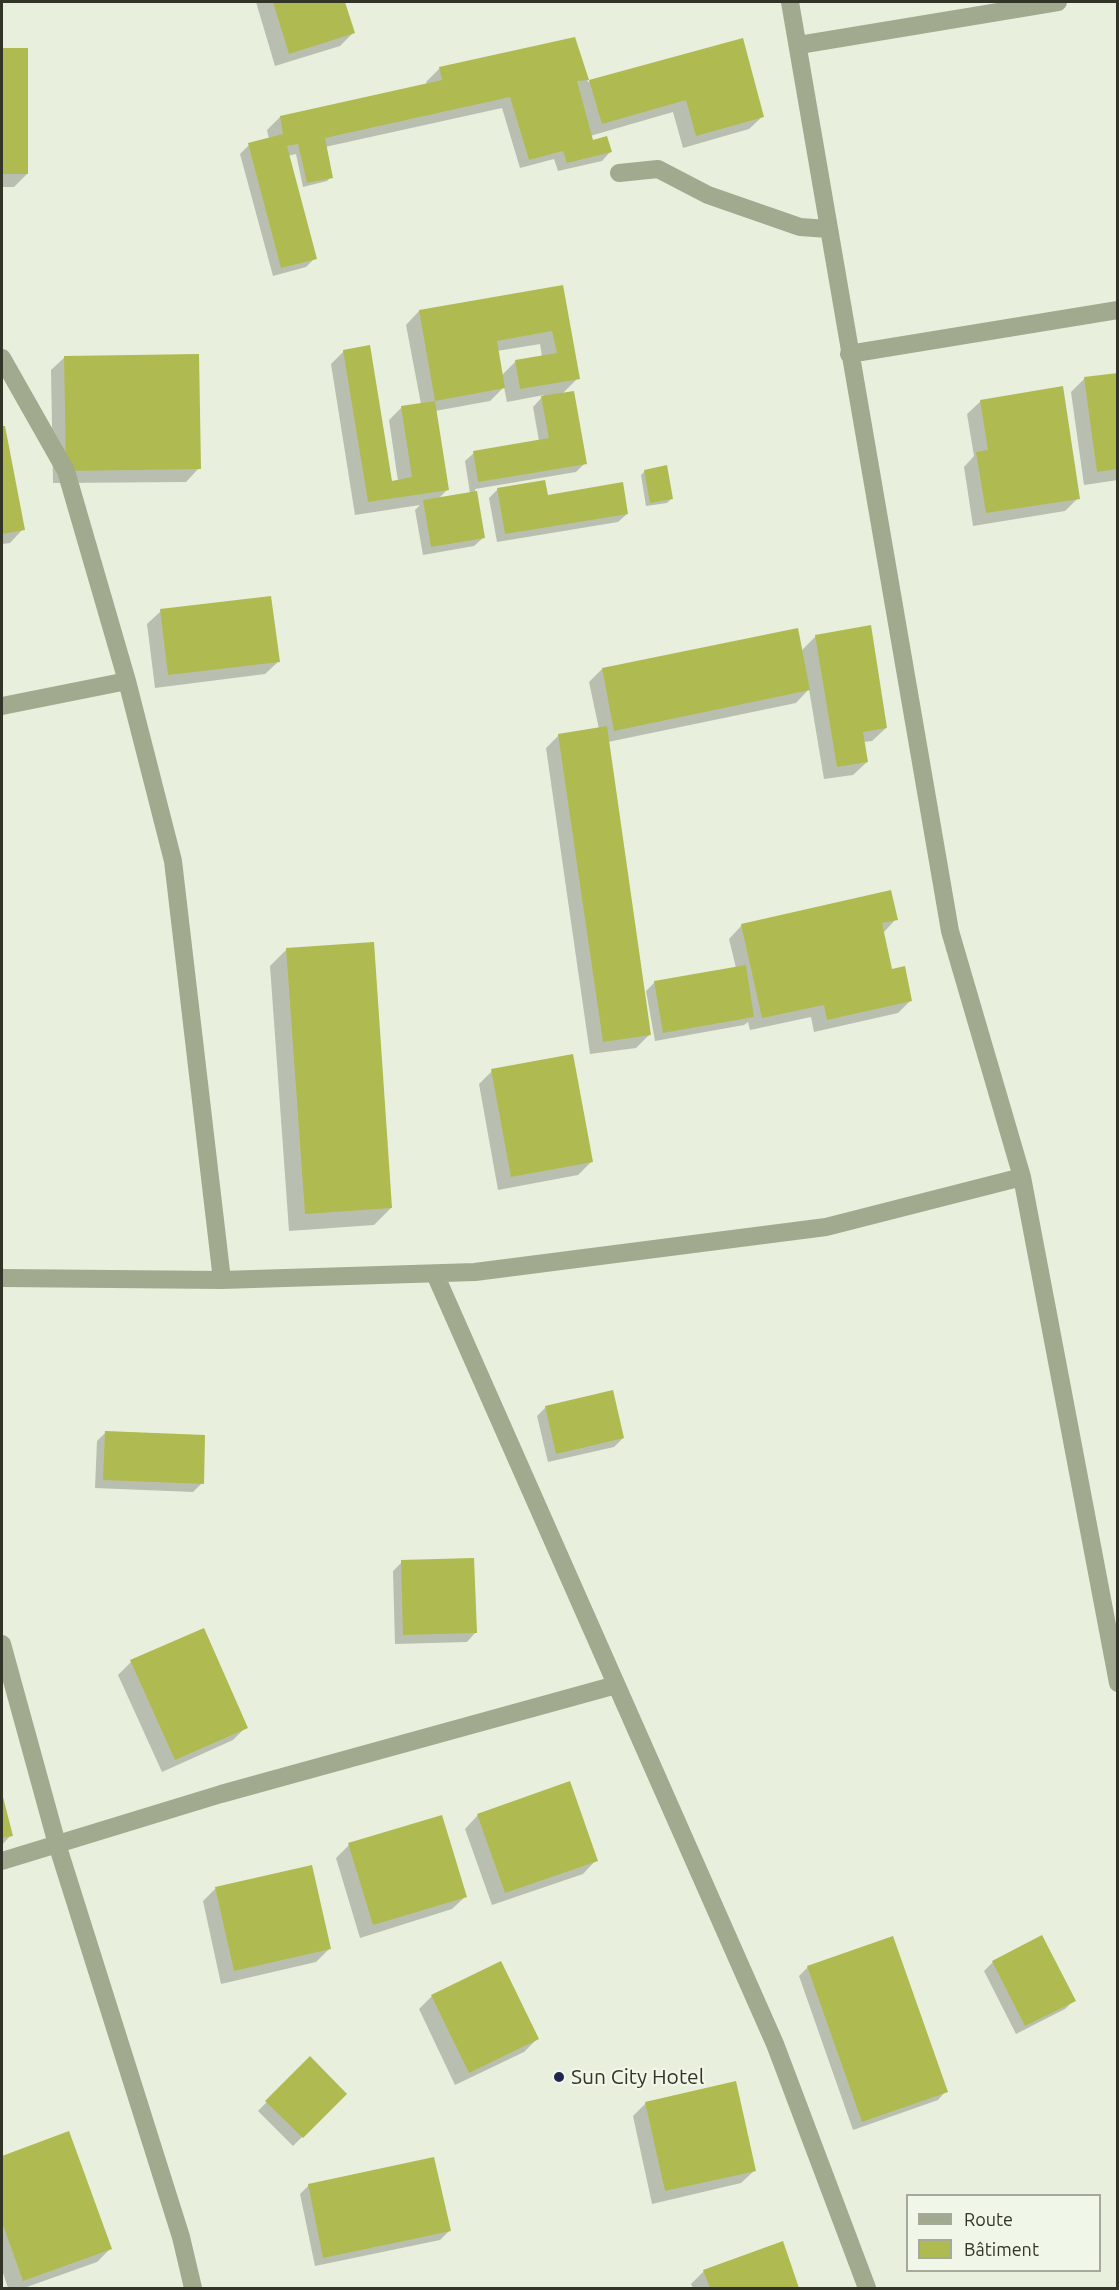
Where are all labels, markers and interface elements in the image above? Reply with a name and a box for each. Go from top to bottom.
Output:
place label: Sun City Hotel [571,2064,704,2090]
marker: Sun City Hotel [552,2070,566,2084]
legend [906,2194,1101,2272]
text: Route [964,2209,1013,2229]
text: Bâtiment [964,2239,1039,2259]

